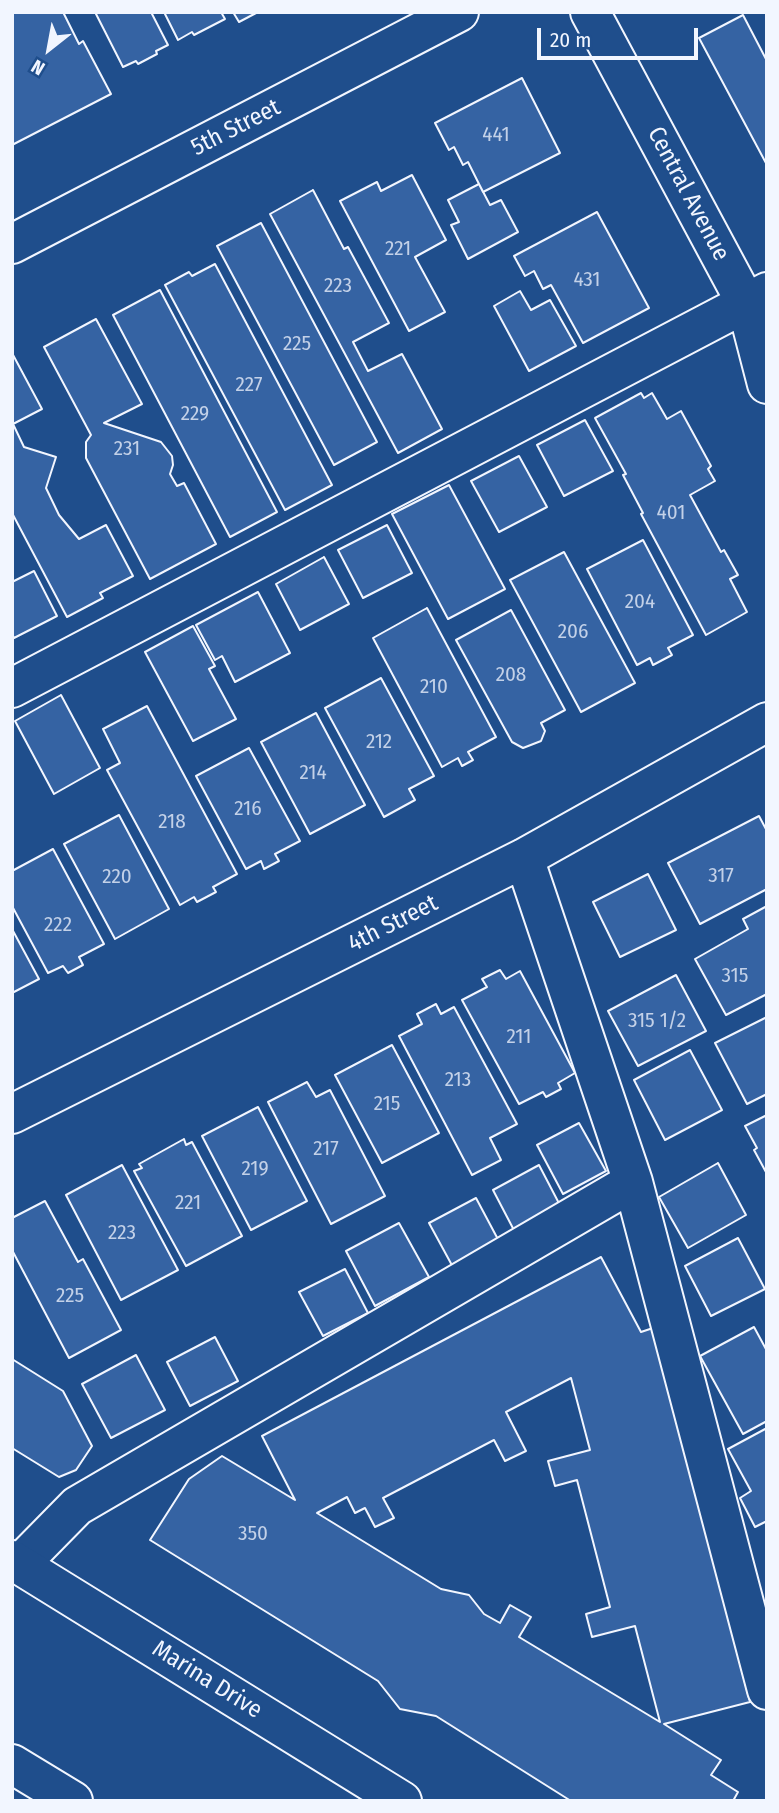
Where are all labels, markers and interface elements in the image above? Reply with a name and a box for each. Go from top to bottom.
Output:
north arrow [14,14,84,84]
scale bar [541,14,702,58]
text: 20 m [550,27,591,53]
text: N [27,55,49,80]
street label: 5th Street [187,93,285,163]
house number: 441 [482,122,510,148]
street label: Central Avenue [641,122,735,266]
house number: 221 [385,236,411,262]
house number: 431 [573,267,601,293]
house number: 223 [324,273,352,299]
house number: 225 [283,331,311,357]
house number: 227 [236,372,262,398]
house number: 229 [181,401,209,427]
house number: 231 [114,436,140,462]
house number: 401 [657,500,685,526]
house number: 204 [625,589,655,615]
house number: 206 [558,619,588,645]
house number: 208 [496,662,526,688]
house number: 210 [420,674,448,700]
house number: 212 [366,729,392,755]
house number: 214 [299,760,327,786]
house number: 216 [234,796,262,822]
house number: 218 [158,809,186,835]
house number: 317 [708,863,734,889]
house number: 220 [102,864,132,890]
street label: 4th Street [343,889,443,959]
house number: 222 [44,912,72,938]
house number: 315 [722,963,748,989]
house number: 315 1/2 [628,1008,686,1034]
house number: 211 [507,1024,531,1050]
house number: 213 [445,1067,471,1093]
house number: 215 [374,1091,400,1117]
house number: 217 [313,1136,339,1162]
house number: 219 [241,1156,269,1182]
house number: 221 [175,1190,201,1216]
house number: 223 [108,1220,136,1246]
house number: 225 [56,1283,84,1309]
house number: 350 [238,1521,268,1547]
street label: Marina Drive [147,1635,267,1725]

